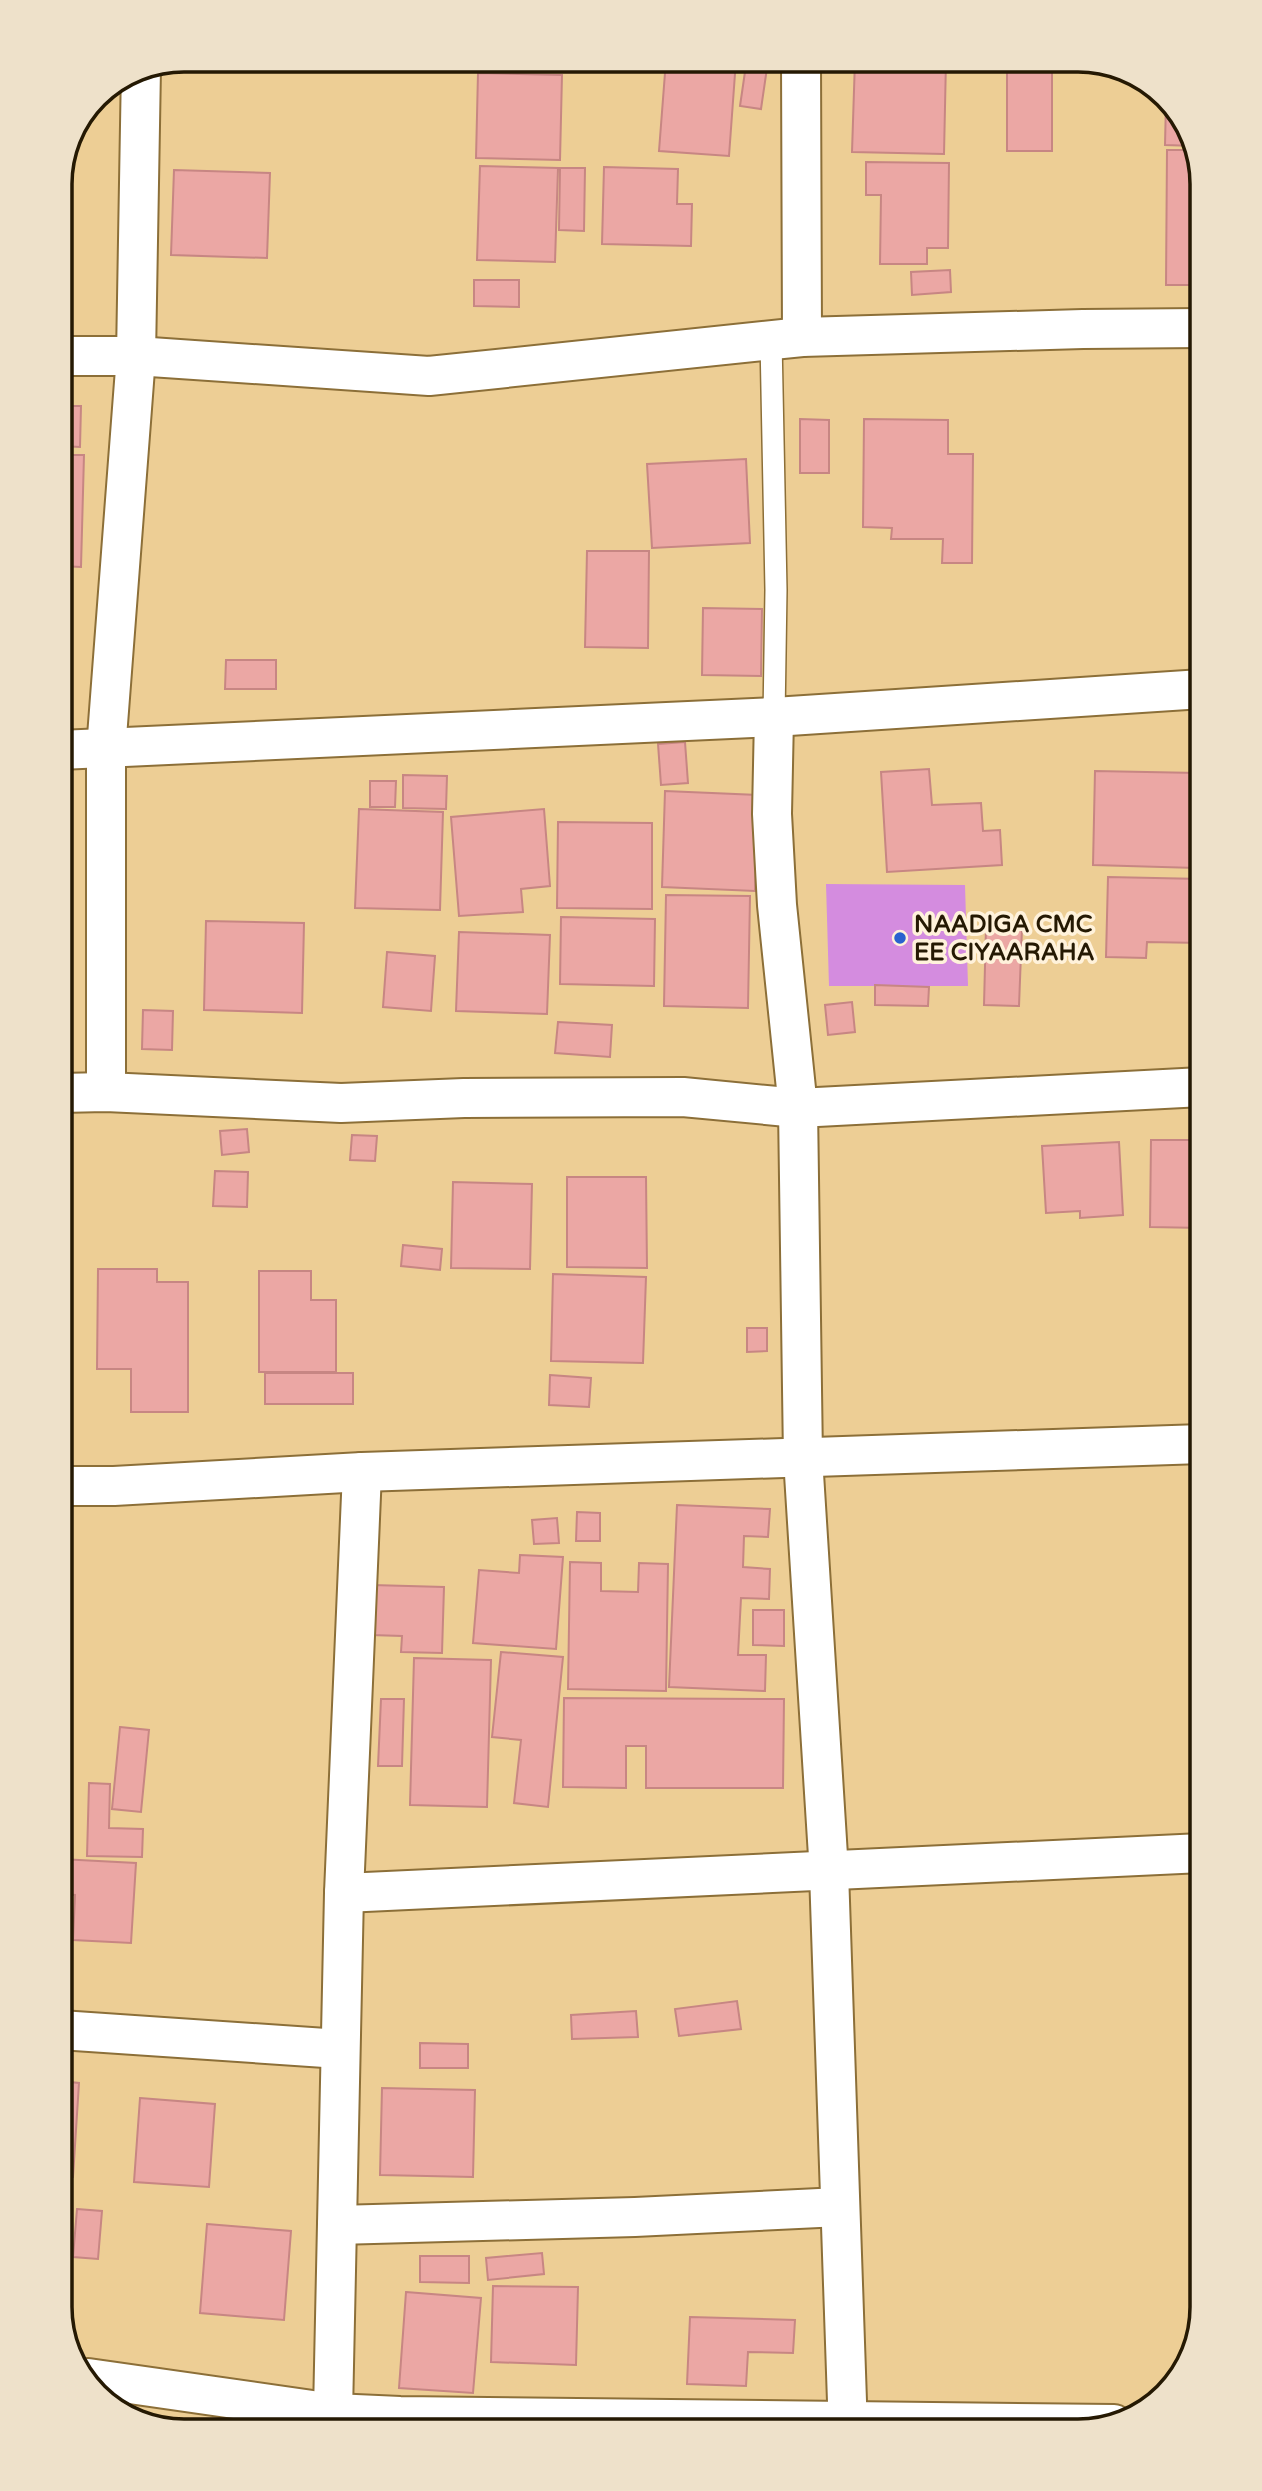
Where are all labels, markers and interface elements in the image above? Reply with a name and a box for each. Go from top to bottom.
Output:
place label: NAADIGA CMC EE CIYAARAHA [914,910,1095,967]
marker: NAADIGA CMC EE CIYAARAHA [892,930,908,946]

